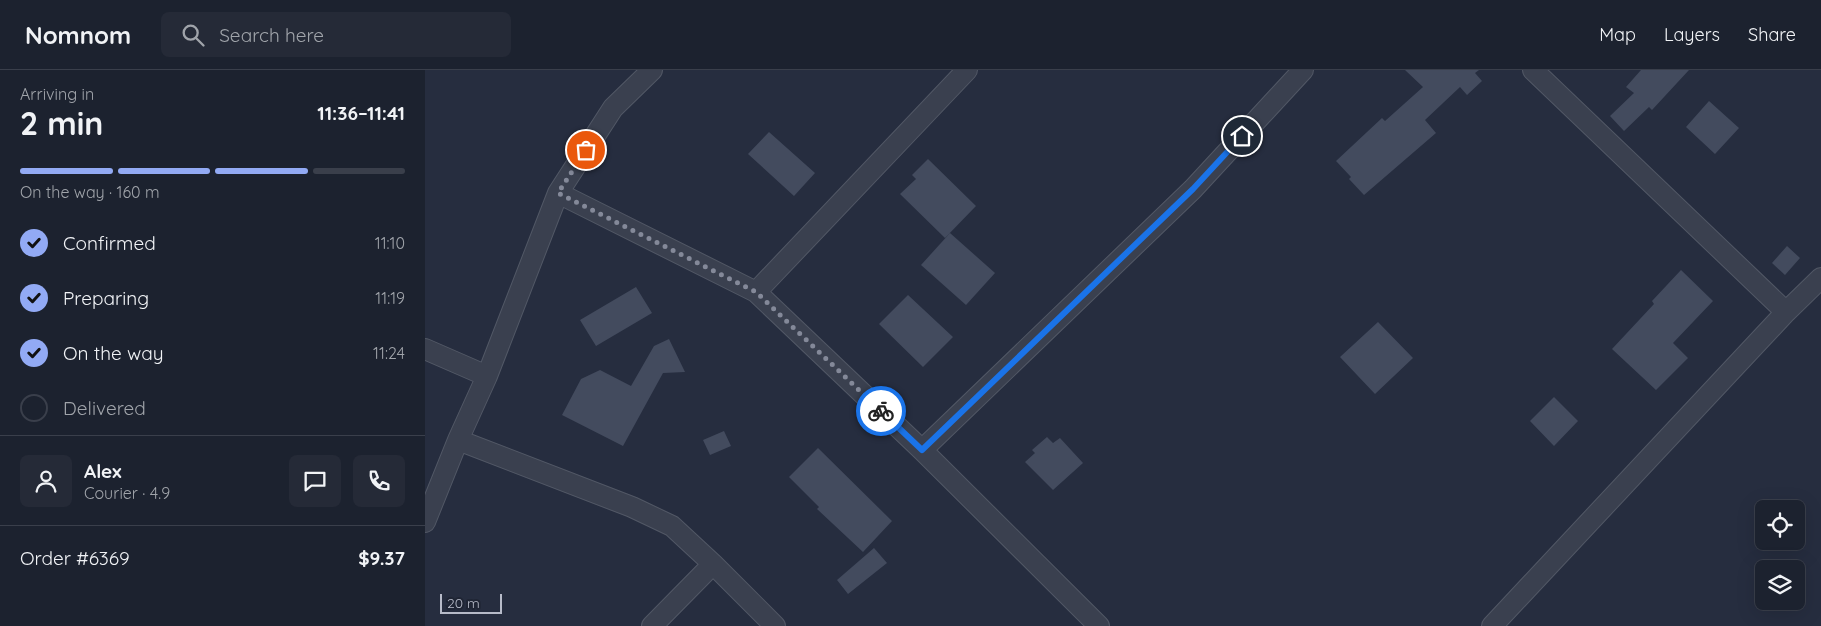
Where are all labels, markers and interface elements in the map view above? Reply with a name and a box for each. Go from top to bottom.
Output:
search box [161,12,511,57]
text: Nomnom [25,20,131,50]
icon: search [179,21,207,49]
text: Search here [219,23,324,47]
text: Map [1599,23,1636,46]
text: Layers [1664,23,1720,46]
text: Share [1748,23,1796,46]
text: Arriving in [20,84,94,104]
text: 11:36–11:41 [317,101,405,125]
text: 2 min [20,103,103,143]
pin [1221,115,1263,157]
icon: home [1228,122,1256,150]
pin [565,129,607,171]
icon: bag [572,136,600,164]
text: On the way · 160 m [20,182,160,202]
icon: check [20,229,48,257]
text: Confirmed [63,231,156,255]
text: 11:10 [375,233,405,253]
icon: check [20,284,48,312]
text: Preparing [63,286,149,310]
text: 11:19 [375,288,405,308]
icon: check [20,339,48,367]
text: On the way [63,341,164,365]
text: 11:24 [373,343,405,363]
courier [856,386,906,436]
text: Delivered [63,396,146,420]
icon: bike [867,397,895,425]
button: person [20,455,72,507]
button: chat [289,455,341,507]
button: phone [353,455,405,507]
text: Alex [84,459,122,483]
text: Courier · 4.9 [84,483,170,503]
map controls [1755,500,1805,610]
button: locate [1755,500,1805,550]
text: Order #6369 [20,546,130,570]
text: $9.37 [358,546,405,570]
button: layers [1755,560,1805,610]
scale bar [440,591,503,614]
text: 20 m [447,594,480,612]

